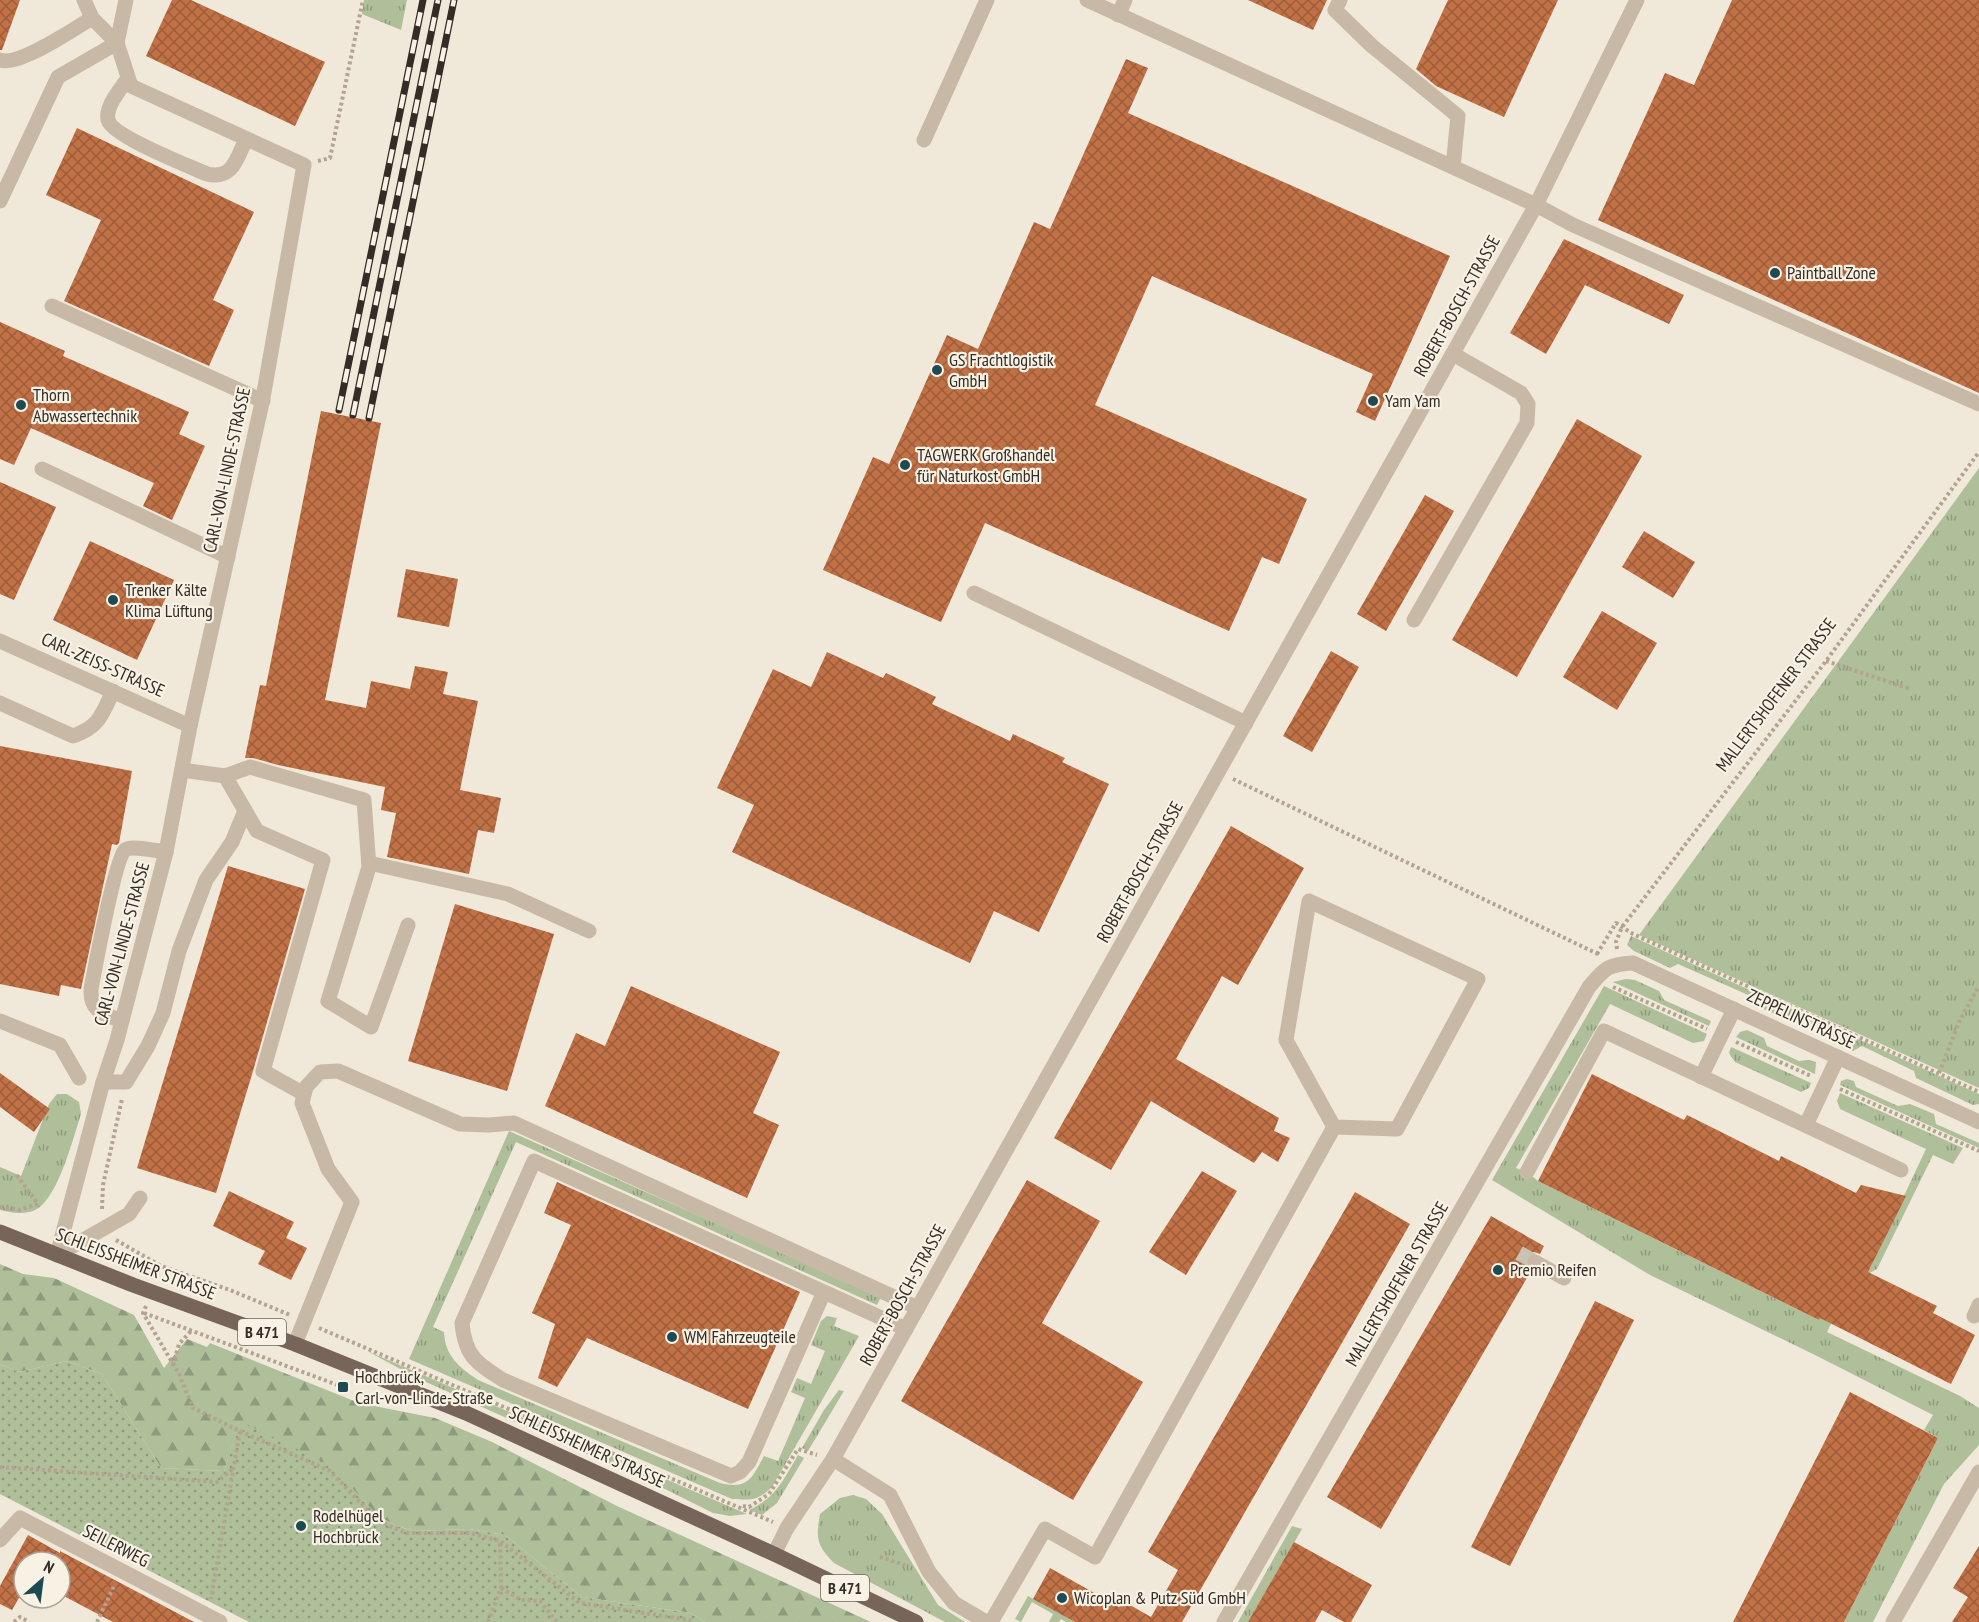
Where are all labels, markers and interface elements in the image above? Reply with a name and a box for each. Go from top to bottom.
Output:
street label: ROBERT-BOSCH-STRASSE [1408,231,1505,381]
place label: Paintball Zone [1787,261,1876,284]
marker: Paintball Zone [1768,266,1782,280]
place label: GS Frachtlogistik GmbH [949,348,1054,392]
marker: GS Frachtlogistik GmbH [930,363,944,377]
place label: Thorn Abwassertechnik [33,383,137,427]
street label: CARL-VON-LINDE-STRASSE [198,385,255,555]
place label: Yam Yam [1385,389,1441,412]
marker: Yam Yam [1366,394,1380,408]
marker: Thorn Abwassertechnik [14,398,28,412]
place label: TAGWERK Großhandel für Naturkost GmbH [917,443,1055,487]
marker: TAGWERK Großhandel für Naturkost GmbH [898,458,912,472]
place label: Trenker Kälte Klima Lüftung [125,578,213,622]
marker: Trenker Kälte Klima Lüftung [106,593,120,607]
street label: MALLERTSHOFENER STRASSE [1710,613,1841,776]
street label: CARL-ZEISS-STRASSE [38,627,168,702]
street label: ROBERT-BOSCH-STRASSE [1091,797,1188,947]
street label: CARL-VON-LINDE-STRASSE [89,860,154,1028]
street label: ZEPPELINSTRASSE [1744,983,1859,1054]
street label: MALLERTSHOFENER STRASSE [1340,1197,1453,1370]
street label: ROBERT-BOSCH-STRASSE [854,1220,951,1370]
street label: SCHLEISSHEIMER STRASSE [53,1222,219,1305]
place label: Premio Reifen [1510,1258,1596,1281]
marker: Premio Reifen [1491,1263,1505,1277]
road number: B 471 [238,1319,286,1345]
place label: WM Fahrzeugteile [684,1325,796,1348]
marker: WM Fahrzeugteile [665,1330,679,1344]
place label: Hochbrück, Carl-von-Linde-Straße [355,1365,493,1409]
marker: Hochbrück, Carl-von-Linde-Straße [336,1380,350,1394]
street label: SCHLEISSHEIMER STRASSE [506,1400,669,1493]
place label: Rodelhügel Hochbrück [313,1504,384,1548]
street label: SEILERWEG [79,1519,153,1572]
marker: Rodelhügel Hochbrück [294,1519,308,1533]
north arrow [12,1550,72,1610]
text: N [41,1556,58,1578]
road number: B 471 [821,1575,869,1601]
place label: Wicoplan & Putz Süd GmbH [1074,1586,1246,1609]
marker: Wicoplan & Putz Süd GmbH [1055,1591,1069,1605]

